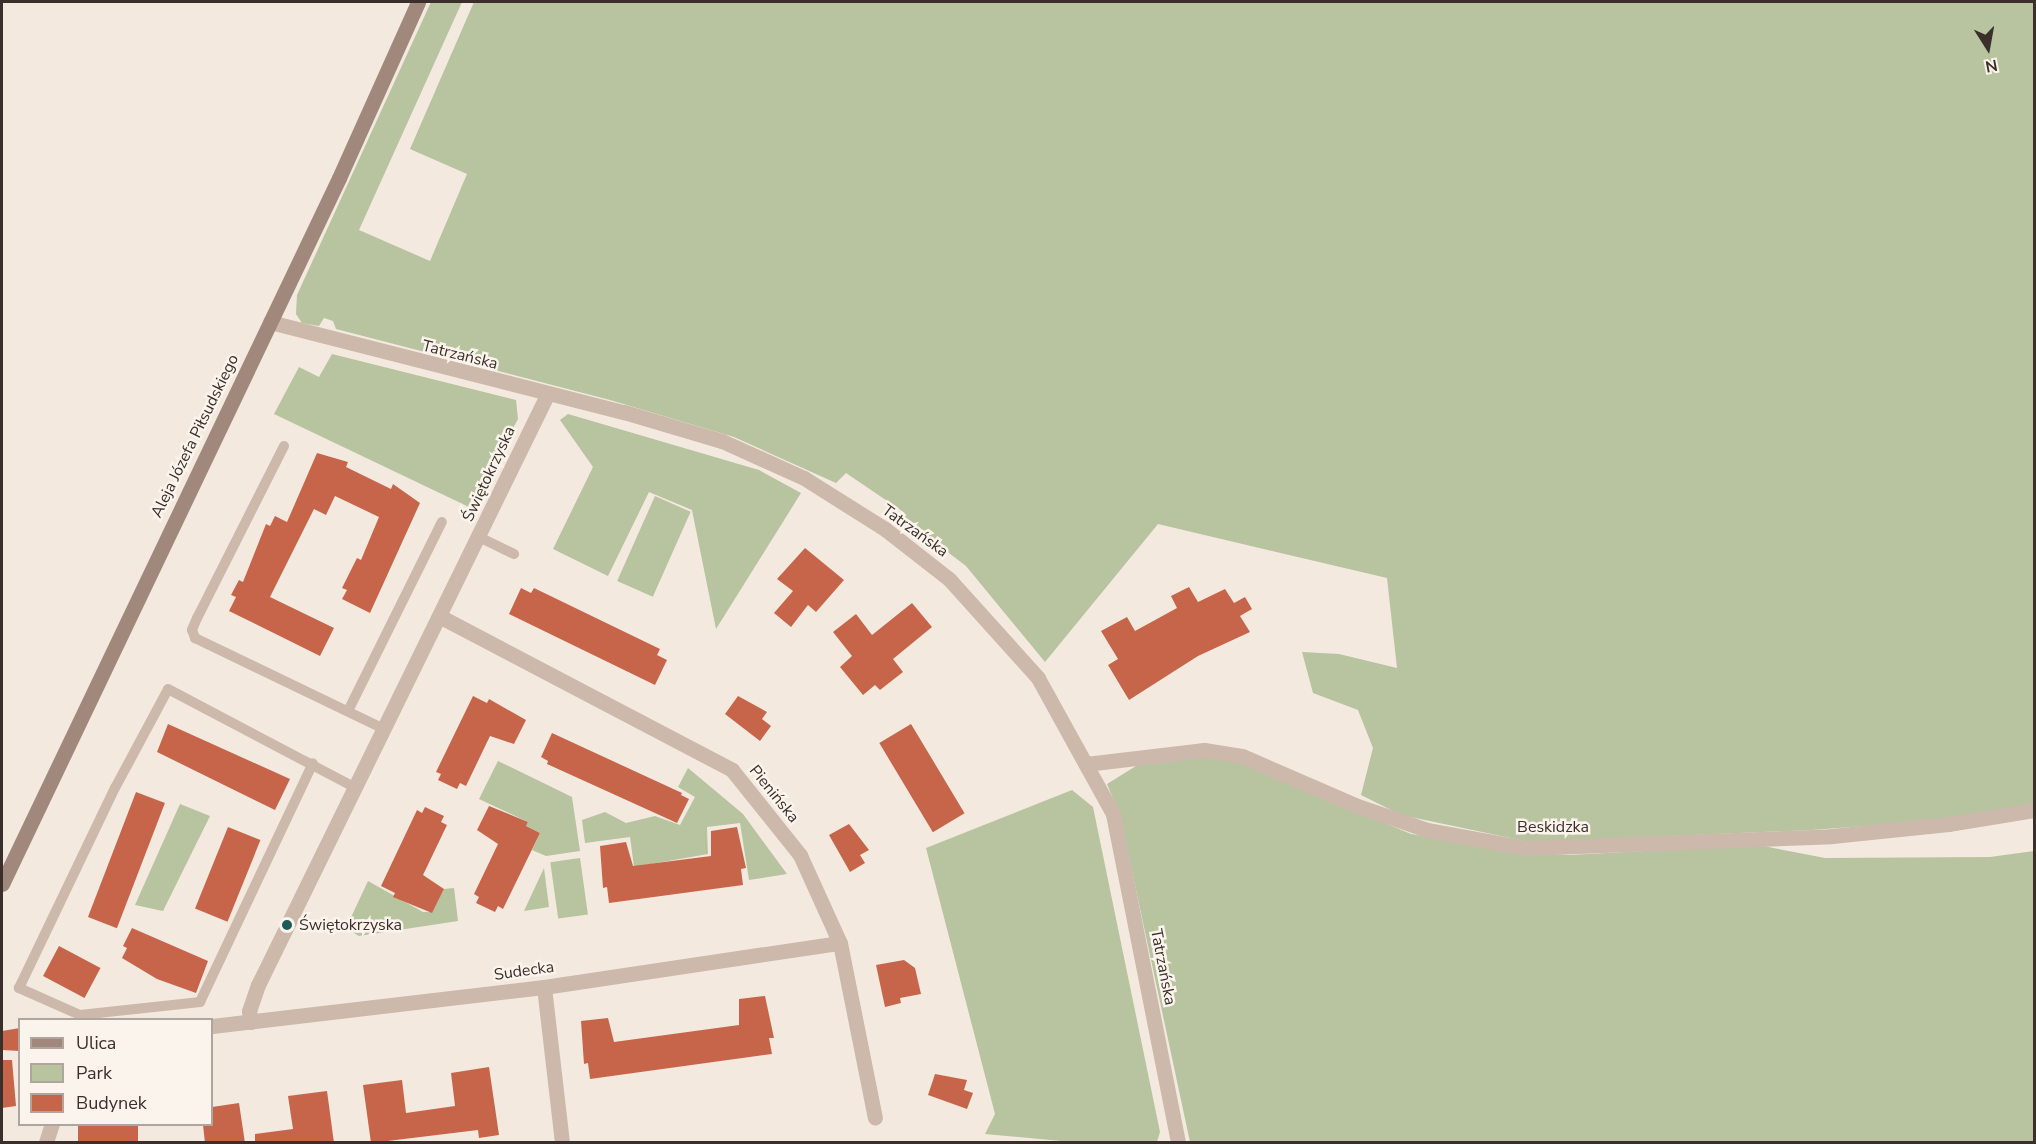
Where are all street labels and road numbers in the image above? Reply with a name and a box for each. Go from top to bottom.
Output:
street label: Tatrzańska [420,336,500,374]
street label: Aleja Józefa Piłsudskiego [147,351,243,521]
street label: Świętokrzyska [459,423,519,525]
street label: Tatrzańska [878,501,952,561]
street label: Pienińska [745,761,803,827]
street label: Beskidzka [1517,817,1589,837]
street label: Tatrzańska [1146,927,1180,1007]
street label: Sudecka [493,957,555,985]

